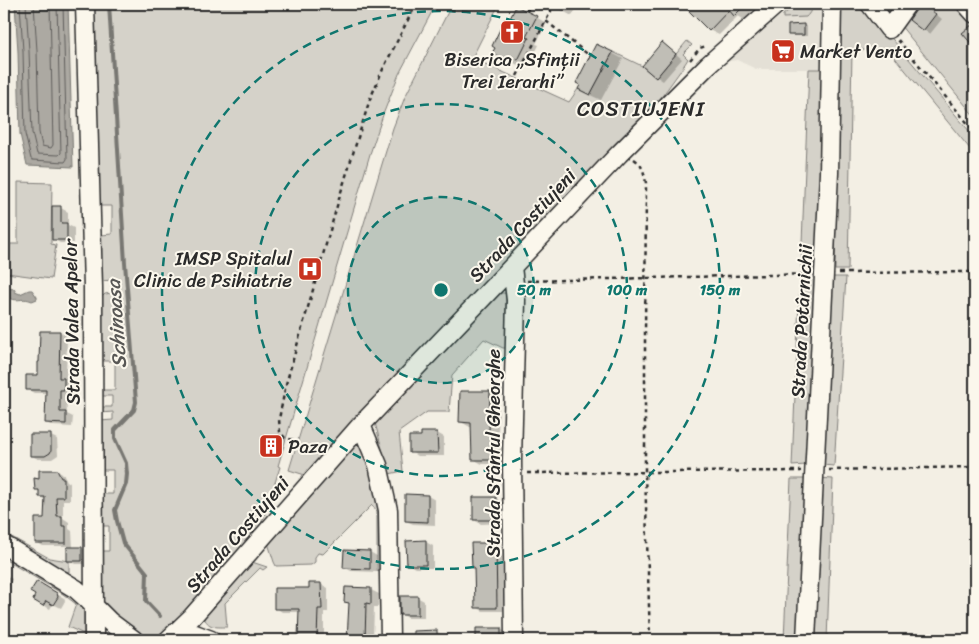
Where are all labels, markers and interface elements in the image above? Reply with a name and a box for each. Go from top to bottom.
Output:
church icon: Biserica „Sfinții Trei Ierarhi” [499,19,525,45]
place label: Market Vento [800,35,913,68]
supermarket icon: Market Vento [770,38,796,64]
place label: Biserica „Sfinții Trei Ierarhi” [444,43,580,98]
district label: COSTIUJENI [577,90,706,128]
street label: Strada Costiujeni [461,160,585,290]
street label: Strada Valea Apelor [54,238,89,405]
place label: IMSP Spitalul Clinic de Psihiatrie [134,242,293,297]
street label: Strada Potârnichii [781,242,822,399]
hospital icon: IMSP Spitalul Clinic de Psihiatrie [297,256,323,282]
water label: Schinoasa [96,276,137,369]
text: 50 m [517,277,552,303]
text: 100 m [607,277,648,303]
text: 150 m [700,277,741,303]
centre of rings [432,281,450,299]
street label: Strada Sfântul Gheorghe [477,349,510,557]
place label: Paza [288,430,328,463]
building icon: Paza [258,433,284,459]
street label: Strada Costiujeni [177,468,298,600]

